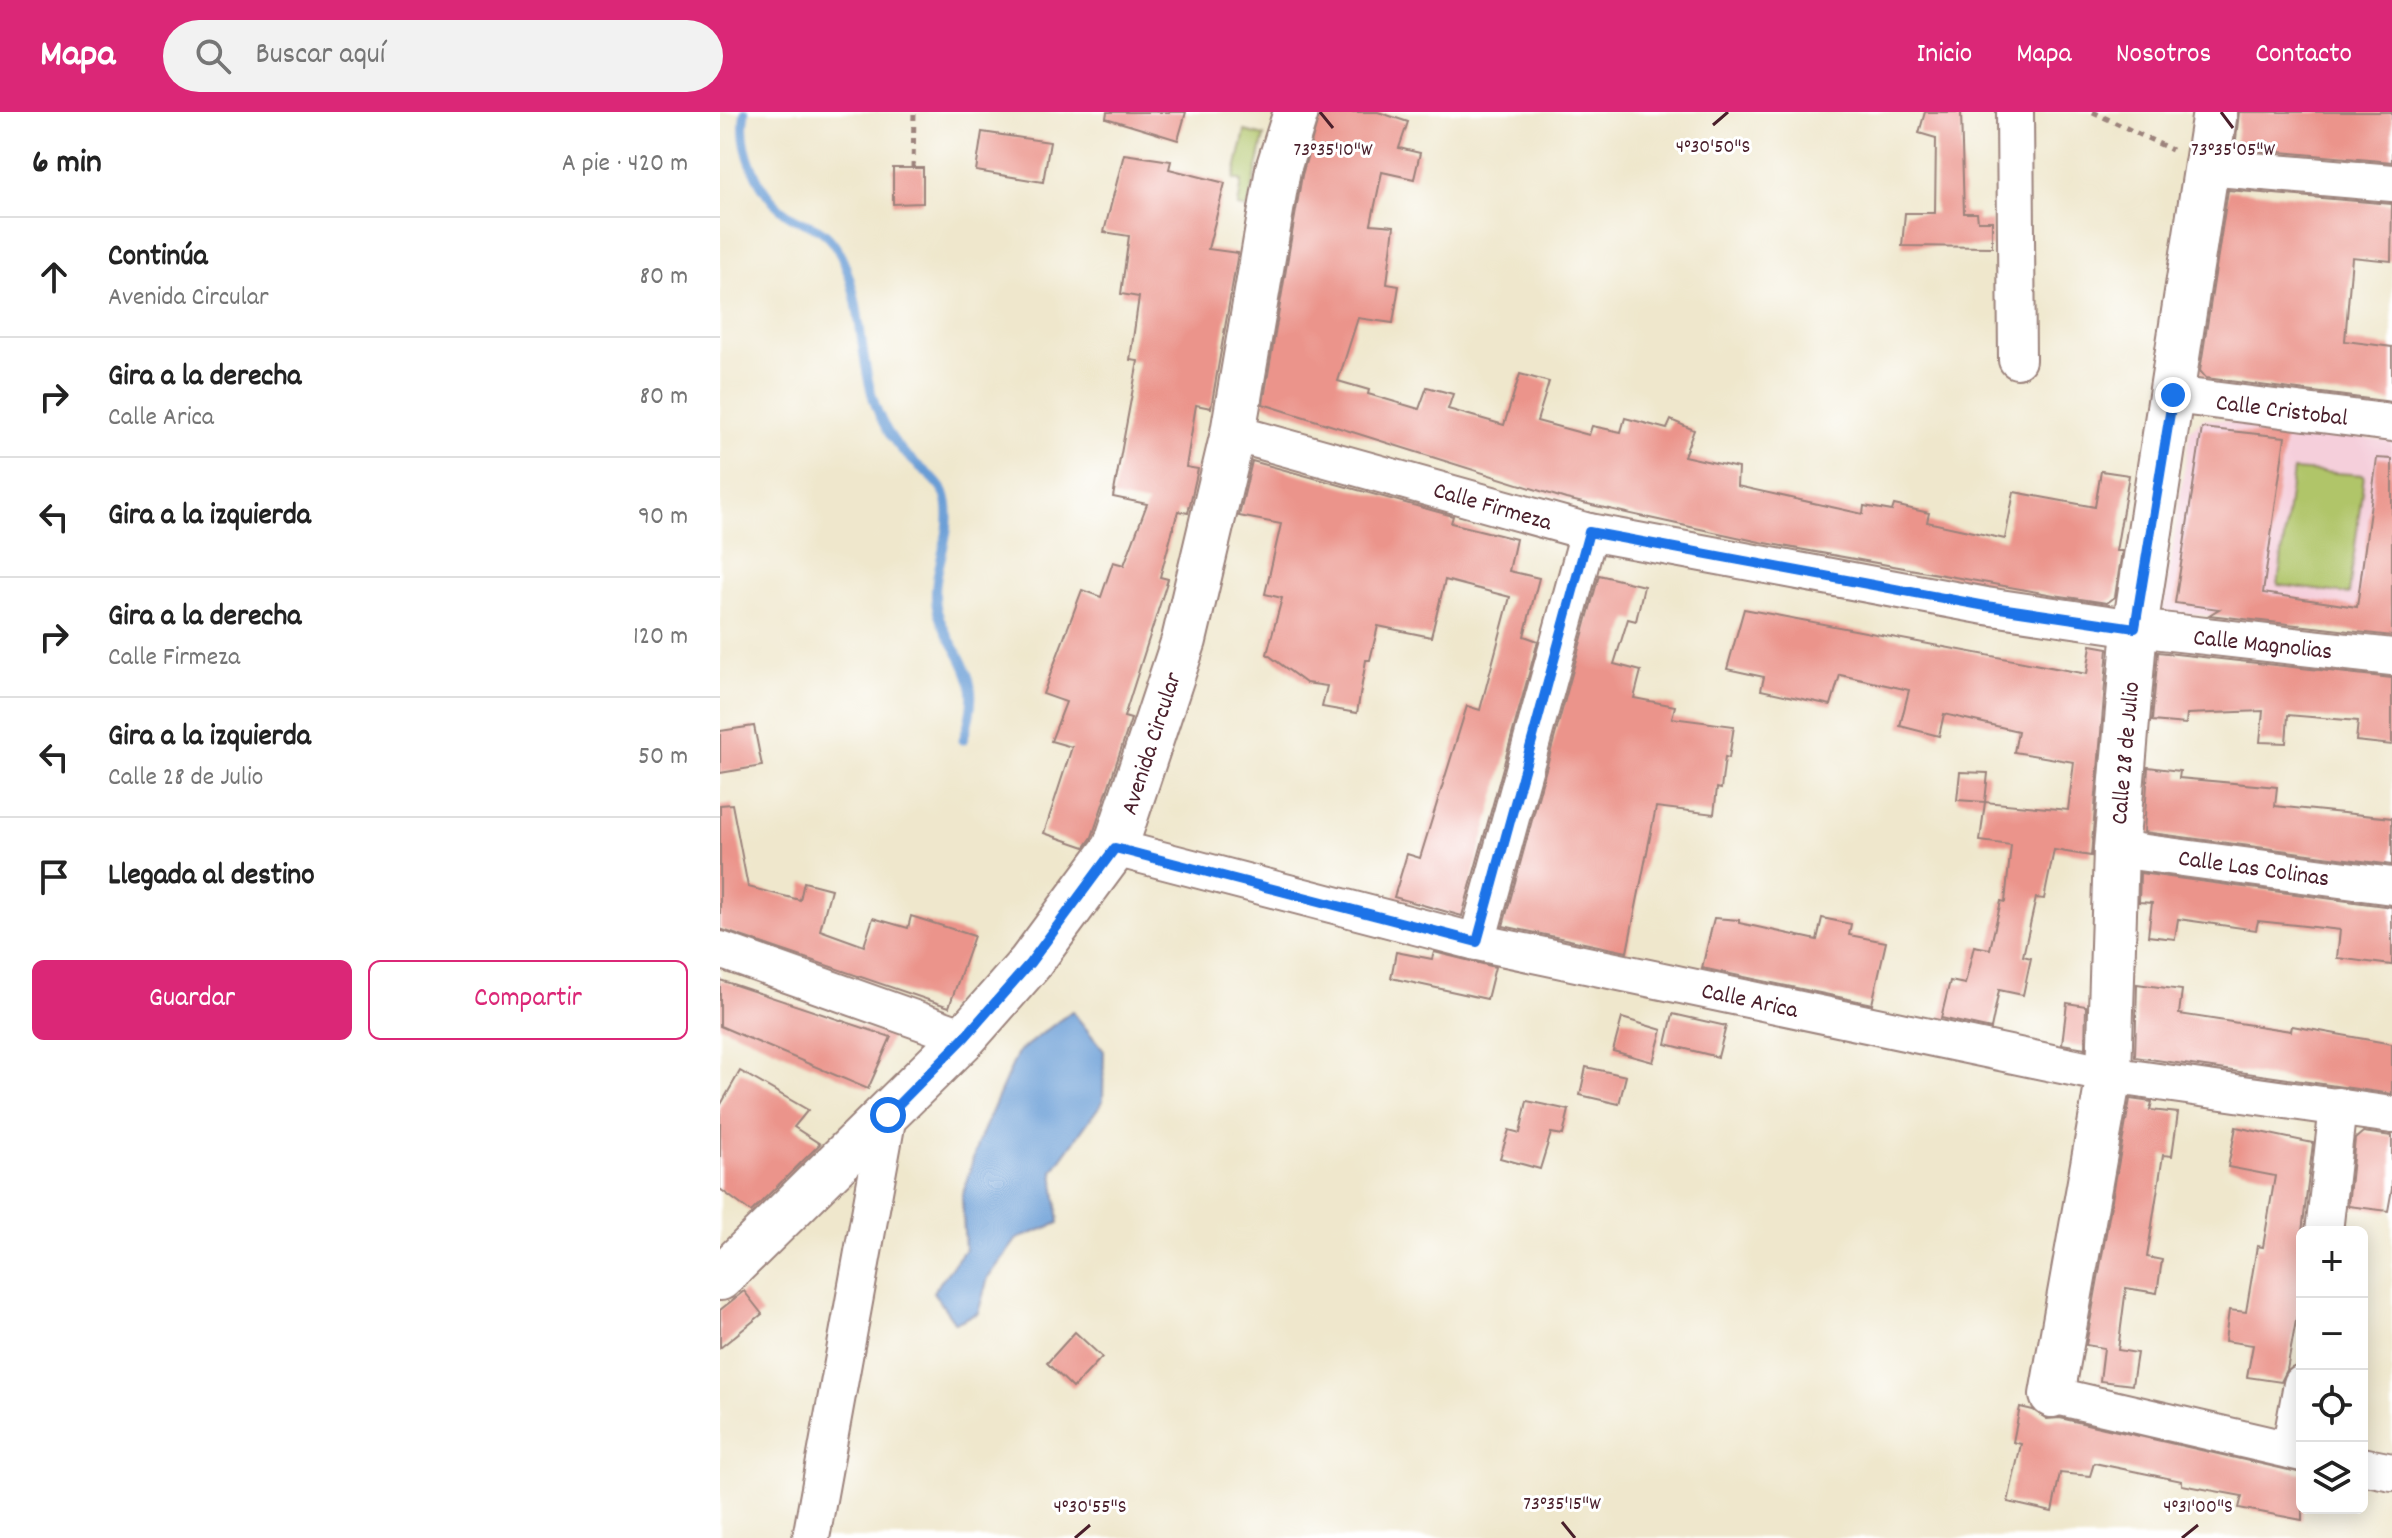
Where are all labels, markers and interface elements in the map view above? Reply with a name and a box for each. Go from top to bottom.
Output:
search box [163,20,723,92]
text: Mapa [40,29,115,84]
icon: search [191,34,235,78]
text: Buscar aquí [255,35,385,78]
text: Inicio [1917,36,1972,76]
text: Mapa [2016,36,2072,76]
text: Nosotros [2116,36,2211,76]
text: Contacto [2255,36,2352,76]
text: 4°30'50"S [1676,134,1750,162]
text: 73°35'10"W [1294,137,1373,165]
text: 73°35'05"W [2191,137,2275,165]
text: 6 min [32,140,102,189]
text: A pie · 420 m [562,146,688,183]
text: Continúa [108,237,207,280]
icon: ahead [32,255,76,299]
text: 80 m [640,259,688,296]
text: Avenida Circular [108,280,269,317]
text: Gira a la derecha [108,357,301,400]
icon: right [32,375,76,419]
route end [2155,377,2191,413]
text: 80 m [640,379,688,416]
street label: Calle Cristobal [2214,387,2350,437]
text: Calle Arica [108,400,214,437]
street label: Calle Firmeza [1429,475,1556,541]
icon: left [32,495,76,539]
text: Gira a la izquierda [108,496,311,539]
text: 90 m [638,499,688,536]
text: Gira a la derecha [108,597,301,640]
icon: right [32,615,76,659]
text: 120 m [633,619,688,656]
street label: Calle Magnolias [2191,622,2334,670]
text: Calle Firmeza [108,640,240,677]
street label: Avenida Circular [1114,668,1192,820]
street label: Calle 28 de Julio [2104,680,2150,826]
text: Gira a la izquierda [108,717,311,760]
icon: left [32,735,76,779]
text: 50 m [638,739,688,776]
text: Calle 28 de Julio [108,760,263,797]
street label: Calle Las Colinas [2176,843,2331,897]
icon: arrive [32,855,76,899]
text: Llegada al destino [108,856,315,899]
button: Guardar [32,960,352,1040]
button: Compartir [368,960,688,1040]
street label: Calle Arica [1698,975,1802,1029]
route start [870,1097,906,1133]
map controls [2296,1226,2368,1514]
button: + [2296,1226,2368,1298]
button: − [2296,1298,2368,1370]
button: locate [2296,1370,2368,1442]
button: layers [2296,1442,2368,1514]
text: 73°35'15"W [1523,1491,1601,1519]
text: 4°30'55"S [1054,1494,1126,1522]
text: 4°31'00"S [2163,1494,2233,1522]

